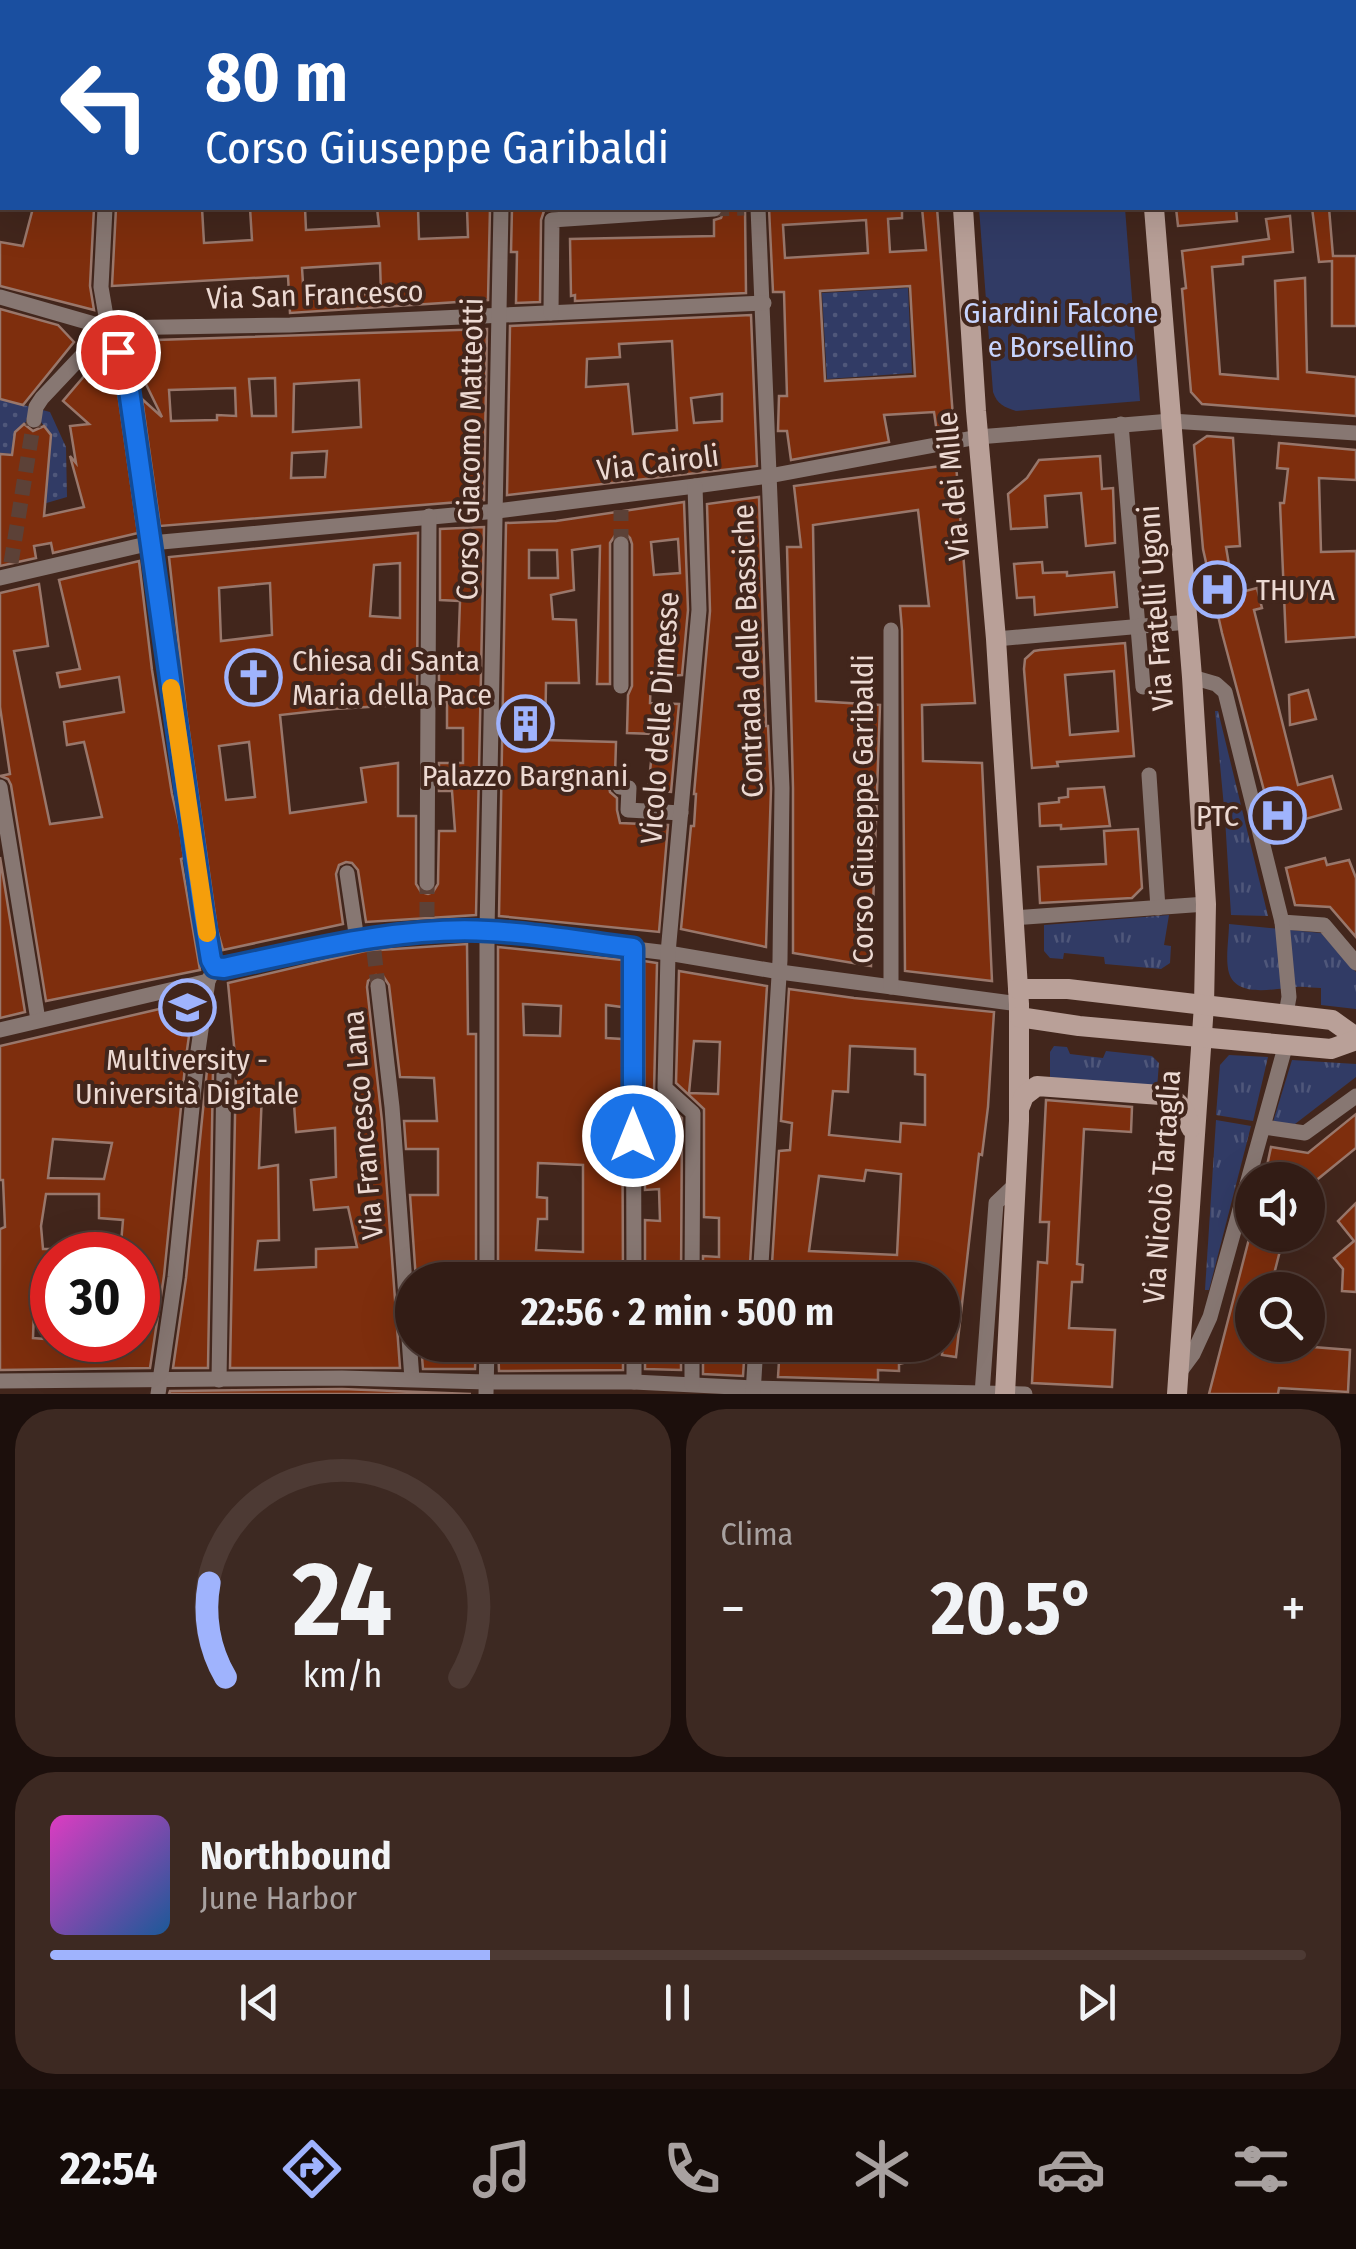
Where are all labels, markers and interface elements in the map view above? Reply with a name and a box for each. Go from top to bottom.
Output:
text: 80 m [205,36,348,120]
icon: left [40,40,170,170]
text: Corso Giuseppe Garibaldi [205,121,669,175]
street label: Via San Francesco [206,273,424,317]
park label: Giardini Falcone e Borsellino [963,295,1159,365]
street label: Corso Giacomo Matteotti [449,297,491,601]
pin [76,310,161,395]
icon: arrive [91,325,146,380]
street label: Via dei Mille [929,410,977,562]
street label: Via Cairoli [595,438,721,488]
street label: Contrada delle Bassiche [725,504,771,798]
street label: Via Fratelli Ugoni [1131,504,1181,712]
hospital icon: THUYA [1187,560,1247,620]
place label: THUYA [1256,572,1335,608]
street label: Vicolo delle Dimesse [633,591,687,845]
place label: Chiesa di Santa Maria della Pace [292,643,492,713]
church icon: Chiesa di Santa Maria della Pace [223,648,283,708]
street label: Corso Giuseppe Garibaldi [845,654,881,964]
building icon: Palazzo Bargnani [495,693,555,753]
place label: Palazzo Bargnani [422,758,628,794]
hospital icon: PTC [1248,786,1308,846]
place label: PTC [1196,798,1239,834]
school or university icon: Multiversity - Università Digitale [157,978,217,1038]
street label: Via Francesco Lana [335,1009,391,1241]
place label: Multiversity - Università Digitale [75,1042,299,1112]
street label: Via Nicolò Tartaglia [1136,1069,1188,1305]
position arrow [581,1084,685,1188]
map controls [1235,1162,1325,1362]
button: sound [1235,1162,1325,1252]
speed limit sign: 30 [30,1232,160,1362]
button: search [1235,1272,1325,1362]
text: 22:56 · 2 min · 500 m [521,1289,834,1335]
text: Clima [721,1515,793,1553]
text: 24 [292,1538,393,1663]
text: 20.5° [931,1564,1096,1654]
text: − [721,1576,745,1642]
text: + [1281,1576,1306,1642]
text: km/h [303,1654,383,1696]
text: Northbound [200,1833,392,1879]
text: June Harbor [200,1879,357,1917]
icon: previous [232,1975,287,2030]
icon: pause [650,1975,705,2030]
icon: next [1069,1975,1124,2030]
icon: directions [277,2134,347,2204]
icon: music [467,2134,537,2204]
icon: phone [657,2134,727,2204]
icon: climate [847,2134,917,2204]
icon: car [1036,2134,1106,2204]
icon: filters [1226,2134,1296,2204]
text: 22:54 [60,2142,157,2196]

